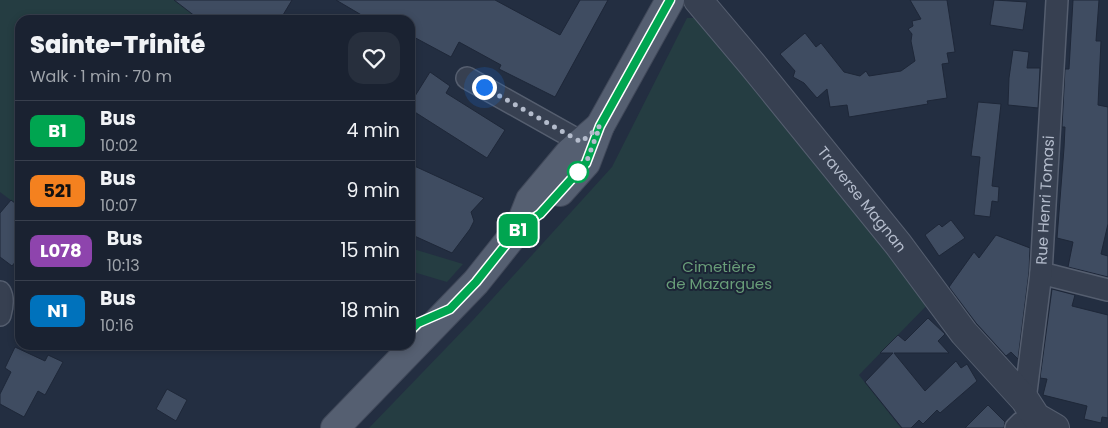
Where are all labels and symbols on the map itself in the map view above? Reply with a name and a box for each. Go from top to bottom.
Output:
your location [472,75,497,100]
street label: Rue Henri Tomasi [1030,135,1059,265]
street label: Traverse Magnan [813,142,912,256]
unlabelled marker [567,161,589,183]
line badge: B1 [496,214,540,246]
park label: Cimetière de Mazargues [666,256,772,294]

